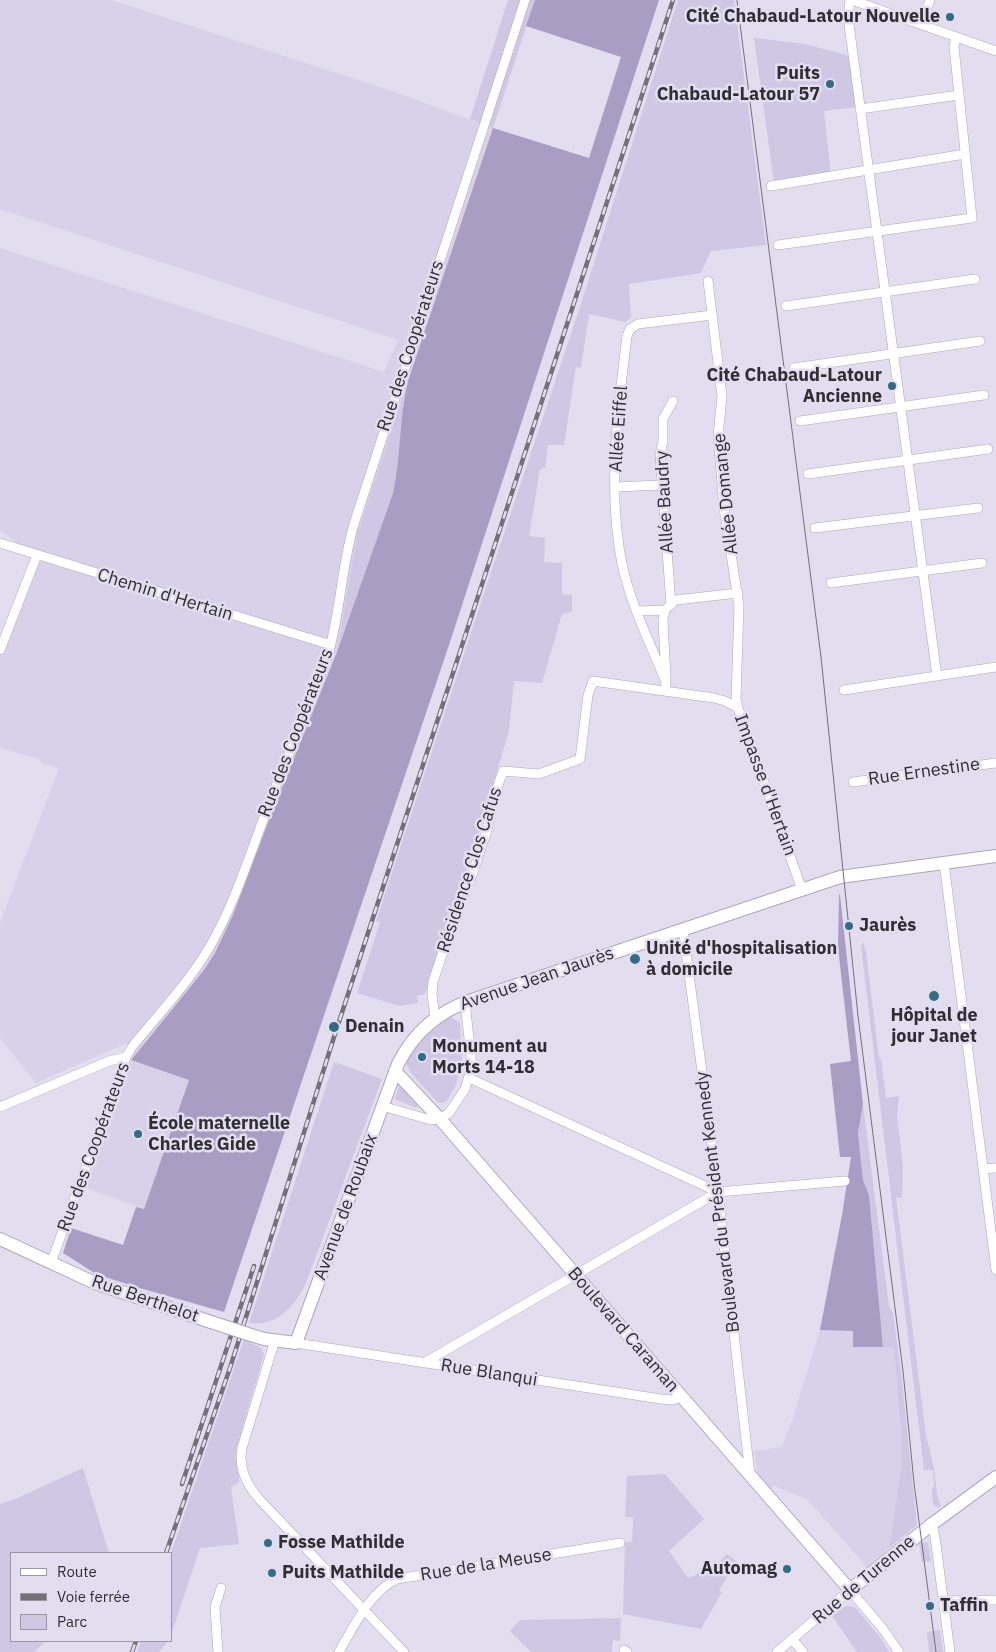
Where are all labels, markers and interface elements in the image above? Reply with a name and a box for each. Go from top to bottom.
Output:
place label: Cité Chabaud-Latour Nouvelle [686,6,940,28]
marker: Cité Chabaud-Latour Nouvelle [944,11,956,23]
place label: Puits Chabaud-Latour 57 [657,63,820,106]
marker: Puits Chabaud-Latour 57 [824,78,836,90]
street label: Rue des Coopérateurs [373,258,449,434]
place label: Cité Chabaud-Latour Ancienne [706,365,882,408]
marker: Cité Chabaud-Latour Ancienne [886,380,898,392]
street label: Allée Eiffel [605,385,633,473]
street label: Allée Domange [709,432,743,556]
street label: Allée Baudry [652,450,678,554]
street label: Chemin d'Hertain [95,564,235,626]
street label: Rue des Coopérateurs [254,646,338,820]
street label: Impasse d'Hertain [729,711,801,859]
street label: Rue Ernestine [867,753,981,791]
street label: Résidence Clos Cafus [433,784,507,956]
place label: Jaurès [859,915,916,937]
marker: Jaurès [843,920,855,932]
place label: Unité d'hospitalisation à domicile [646,938,837,981]
street label: Avenue Jean Jaurès [457,942,617,1016]
marker: Unité d'hospitalisation à domicile [628,952,642,966]
marker: Hôpital de jour Janet [927,989,941,1003]
place label: Hôpital de jour Janet [890,1005,978,1048]
place label: Denain [345,1016,405,1038]
marker: Denain [327,1020,341,1034]
place label: Monument au Morts 14-18 [432,1036,547,1078]
marker: Monument au Morts 14-18 [416,1051,428,1063]
street label: Rue des Coopérateurs [53,1059,135,1235]
street label: Boulevard du Président Kennedy [691,1070,745,1334]
place label: École maternelle Charles Gide [148,1113,290,1156]
marker: École maternelle Charles Gide [132,1128,144,1140]
street label: Avenue de Roubaix [309,1131,383,1283]
street label: Boulevard Caraman [563,1263,683,1397]
street label: Rue Berthelot [89,1271,201,1327]
street label: Rue Blanqui [439,1355,539,1391]
street label: Rue de Turenne [808,1531,920,1629]
place label: Fosse Mathilde [278,1532,405,1554]
marker: Fosse Mathilde [262,1537,274,1549]
street label: Rue de la Meuse [419,1544,553,1586]
legend [10,1552,172,1642]
place label: Automag [701,1558,777,1580]
text: Route [57,1562,97,1581]
place label: Puits Mathilde [282,1562,404,1584]
marker: Automag [781,1563,793,1575]
marker: Puits Mathilde [266,1567,278,1579]
text: Voie ferrée [57,1587,130,1606]
place label: Taffin [940,1595,988,1617]
marker: Taffin [924,1600,936,1612]
text: Parc [57,1612,87,1631]

